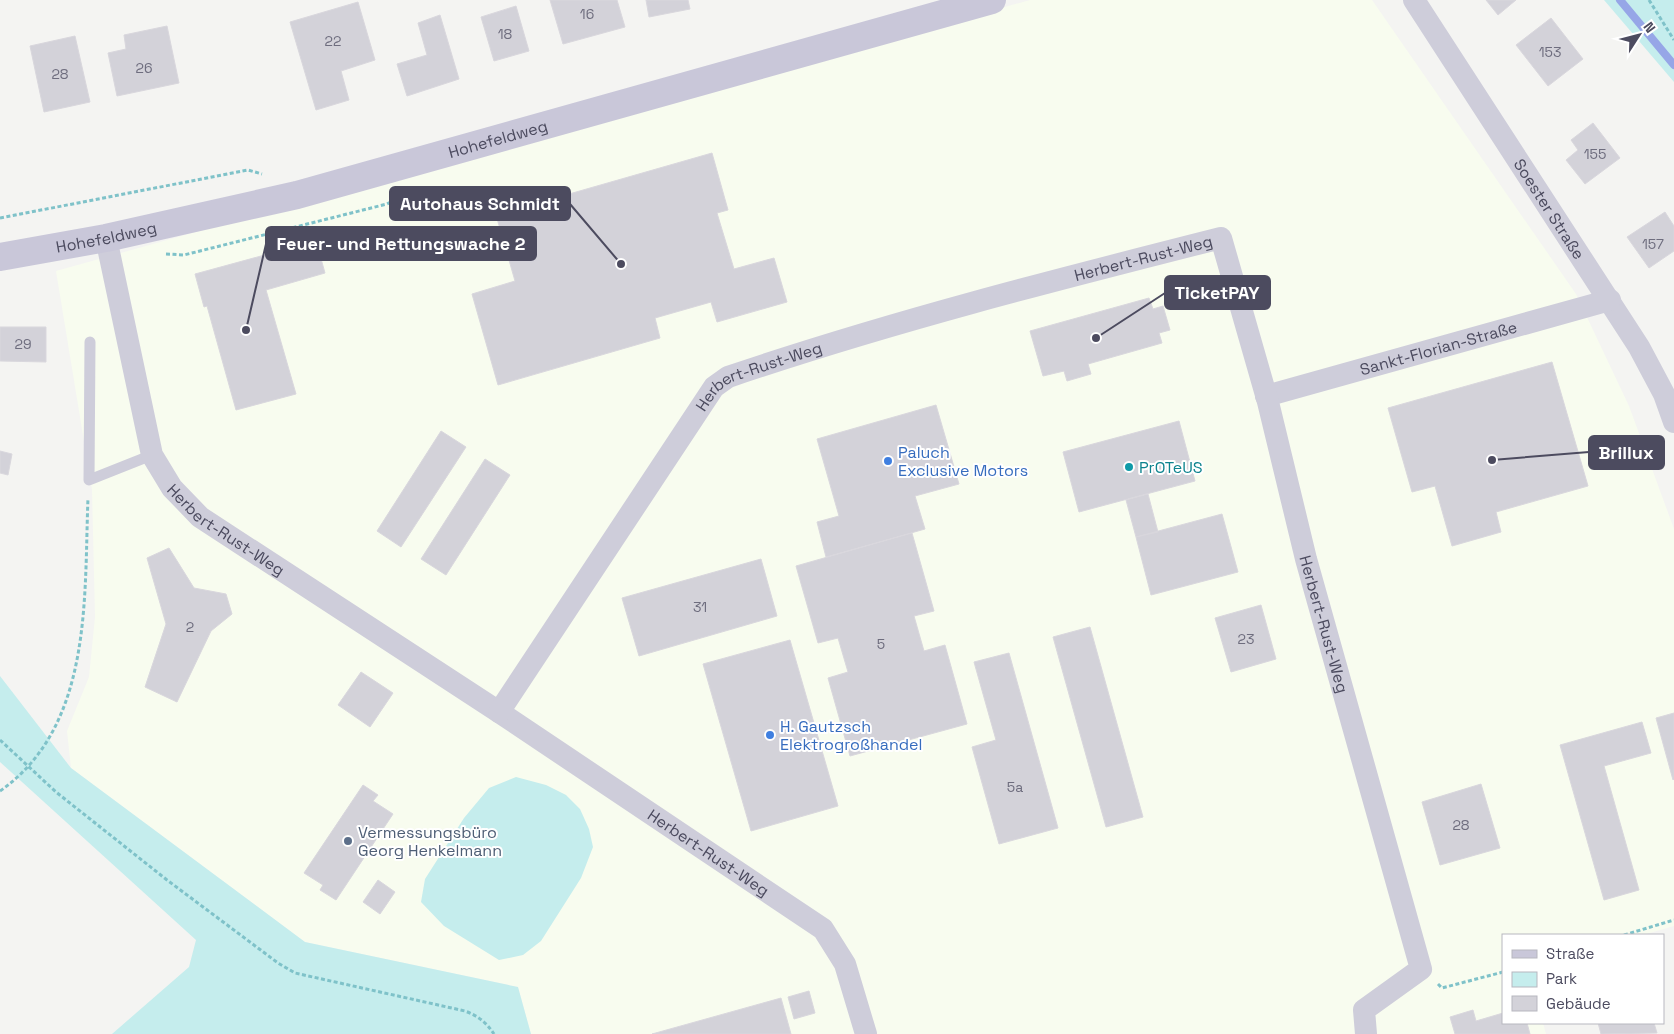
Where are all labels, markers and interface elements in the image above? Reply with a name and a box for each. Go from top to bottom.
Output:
house number: 16 [580,5,594,23]
north arrow [1614,10,1664,60]
text: N [1639,18,1660,36]
house number: 18 [498,25,513,43]
house number: 22 [325,32,341,50]
house number: 153 [1539,43,1561,61]
house number: 26 [135,59,153,77]
house number: 28 [51,65,69,83]
street label: Hohefeldweg [446,115,550,163]
house number: 155 [1584,145,1606,163]
street label: Soester Straße [1509,155,1590,263]
callout: Autohaus Schmidt [390,187,570,220]
text: Autohaus Schmidt [400,192,560,215]
street label: Hohefeldweg [54,216,158,257]
callout: Feuer- und Rettungswache 2 [266,227,536,260]
street label: Herbert-Rust-Weg [1072,230,1215,286]
text: Feuer- und Rettungswache 2 [277,232,526,255]
house number: 157 [1642,235,1664,253]
callout: TicketPAY [1165,276,1270,309]
text: TicketPAY [1175,281,1260,304]
street label: Sankt-Florian-Straße [1357,316,1519,380]
house number: 29 [15,335,31,353]
street label: Herbert-Rust-Weg [691,337,824,415]
callout: Brillux [1589,436,1664,469]
text: Brillux [1598,441,1654,464]
place label: Paluch Exclusive Motors [898,442,1028,481]
marker: Paluch Exclusive Motors [882,455,894,467]
place label: PrOTeUS [1139,457,1203,478]
marker: PrOTeUS [1123,461,1135,473]
street label: Herbert-Rust-Weg [163,479,289,580]
street label: Herbert-Rust-Weg [1295,553,1354,695]
house number: 31 [693,598,707,616]
house number: 2 [186,618,194,636]
house number: 23 [1238,630,1254,648]
house number: 5 [877,635,885,653]
place label: H. Gautzsch Elektrogroßhandel [780,716,922,755]
marker: H. Gautzsch Elektrogroßhandel [764,729,776,741]
house number: 5a [1007,778,1023,796]
street label: Herbert-Rust-Weg [644,804,773,901]
house number: 28 [1452,816,1470,834]
place label: Vermessungsbüro Georg Henkelmann [358,822,502,861]
marker: Vermessungsbüro Georg Henkelmann [342,835,354,847]
legend [1502,934,1664,1024]
text: Straße [1546,944,1595,963]
text: Park [1546,969,1577,988]
text: Gebäude [1546,994,1611,1013]

